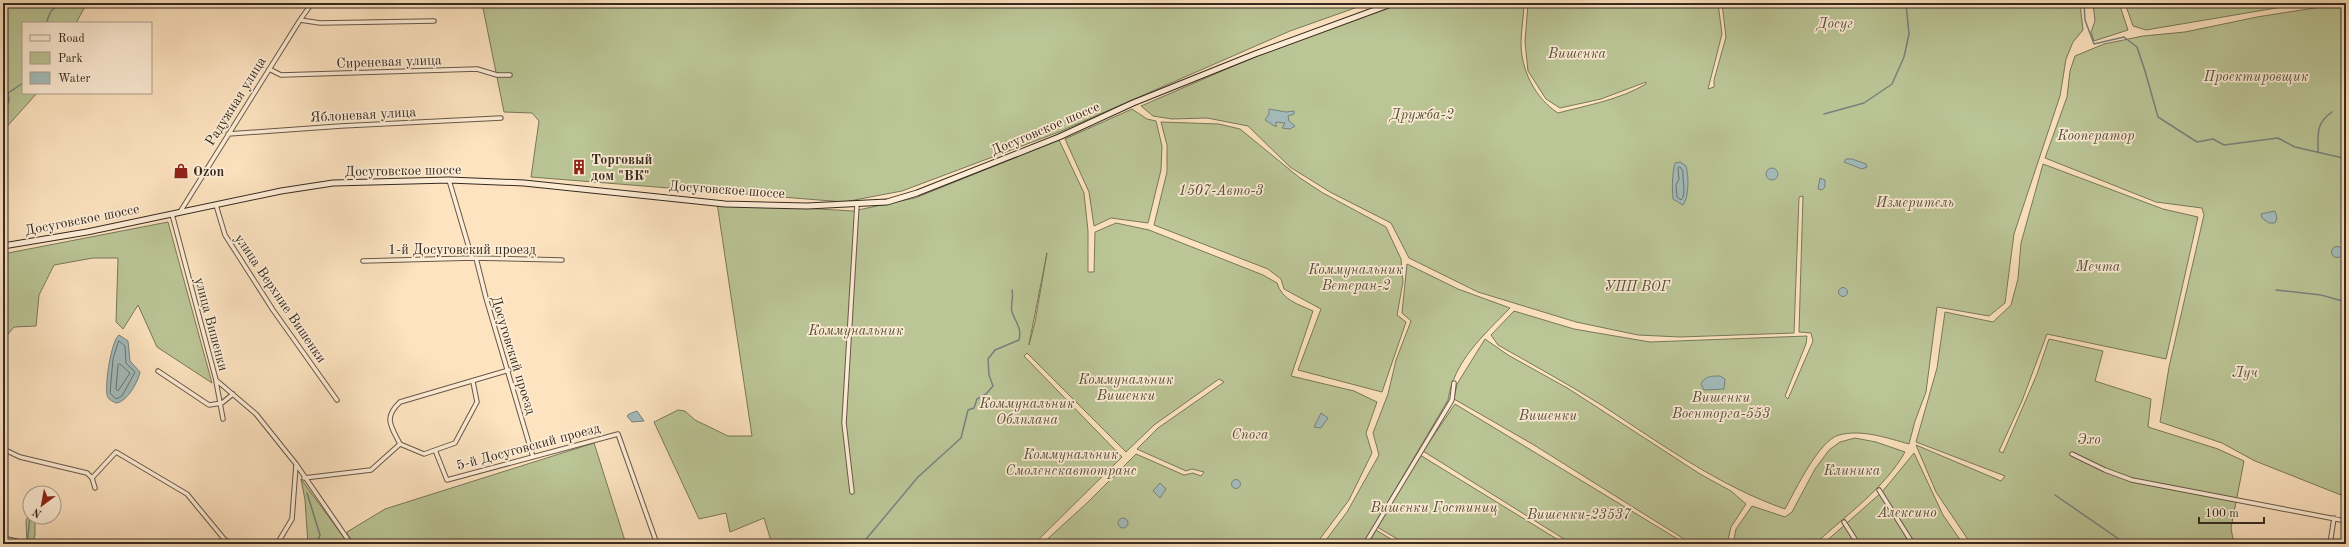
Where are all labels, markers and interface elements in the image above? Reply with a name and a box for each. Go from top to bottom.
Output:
park label: Досуг [1815,17,1853,32]
legend [22,22,152,94]
text: Road [58,33,85,45]
park label: Вишенка [1547,47,1606,61]
text: Park [58,53,83,65]
street label: Сиреневая улица [336,53,442,71]
street label: Радужная улица [203,55,269,148]
park label: Проектировщик [2203,70,2309,85]
text: Water [58,73,91,85]
street label: Досуговское шоссе [989,100,1102,158]
street label: Яблоневая улица [310,105,417,125]
park label: Дружба-2 [1388,107,1454,123]
park label: Кооператор [2057,129,2135,144]
place label: Торговый дом "ВК" [591,153,653,183]
building icon: Торговый дом "ВК" [570,158,588,176]
shop icon: Ozon [172,162,190,180]
street label: Досуговское шоссе [345,163,461,179]
place label: Ozon [193,165,224,179]
street label: Досуговское шоссе [668,179,786,201]
park label: 1507-Авто-3 [1179,183,1263,198]
park label: Измеритель [1875,196,1954,211]
street label: Досуговское шоссе [24,202,141,238]
street label: улица Верхние Вишенки [232,232,329,366]
street label: 1-й Досуговский проезд [388,243,536,257]
park label: Мечта [2075,260,2121,274]
park label: Коммунальник Ветеран-2 [1307,263,1404,294]
street label: улица Вишенки [192,276,230,373]
park label: УПП ВОГ [1604,280,1671,294]
street label: Досуговский проезд [488,294,538,416]
park label: Коммунальник [807,324,904,339]
park label: Луч [2232,366,2258,381]
park label: Коммунальник Вишенки [1077,373,1174,403]
park label: Вишенки Военторга-553 [1671,391,1770,422]
park label: Коммунальник Облплана [978,397,1075,427]
park label: Вишенки [1518,409,1577,423]
street label: 5-й Досуговский проезд [455,421,602,473]
park label: Спога [1231,428,1269,442]
park label: Эхо [2077,433,2101,447]
park label: Коммунальник Смоленскавтотранс [1005,448,1137,479]
park label: Клиника [1823,464,1881,478]
north arrow [22,485,62,525]
scale bar [2199,499,2264,525]
park label: Вишенки Гостиниц [1369,501,1498,516]
text: N [31,505,44,519]
park label: Алексино [1876,506,1937,520]
park label: Вишенки-23537 [1526,507,1632,522]
text: 100 m [2205,508,2239,520]

